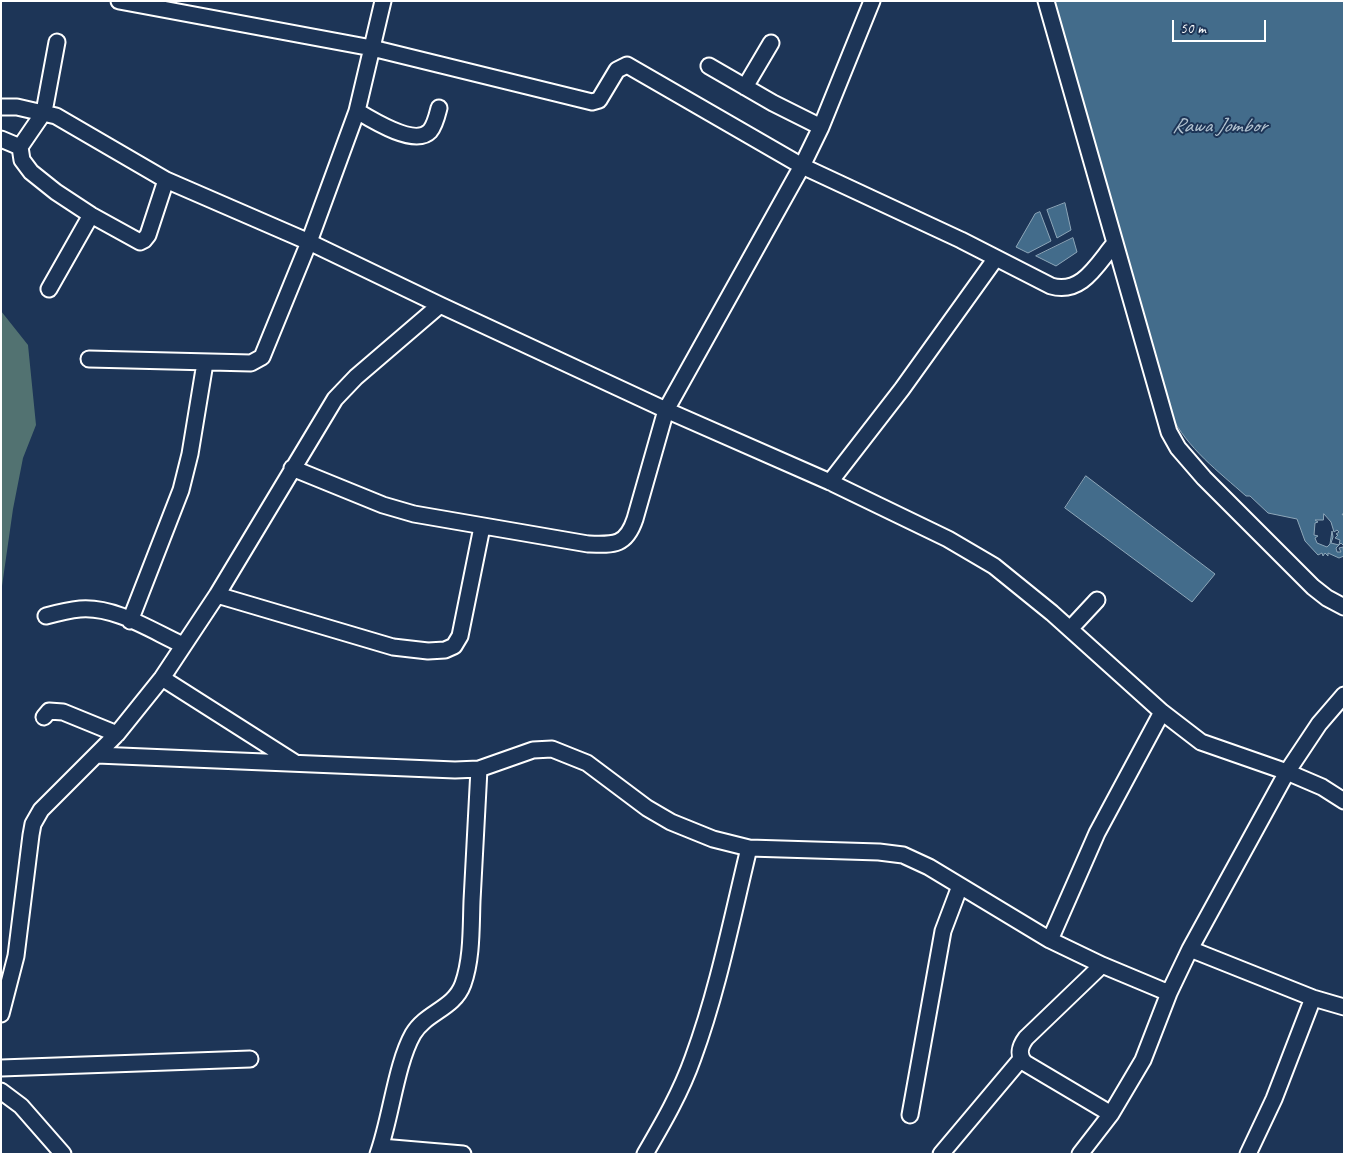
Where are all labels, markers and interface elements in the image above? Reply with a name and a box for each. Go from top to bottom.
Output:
scale bar [1175,10,1269,42]
text: 50 m [1180,19,1206,38]
water label: Rawa Jombor [1172,113,1266,139]

